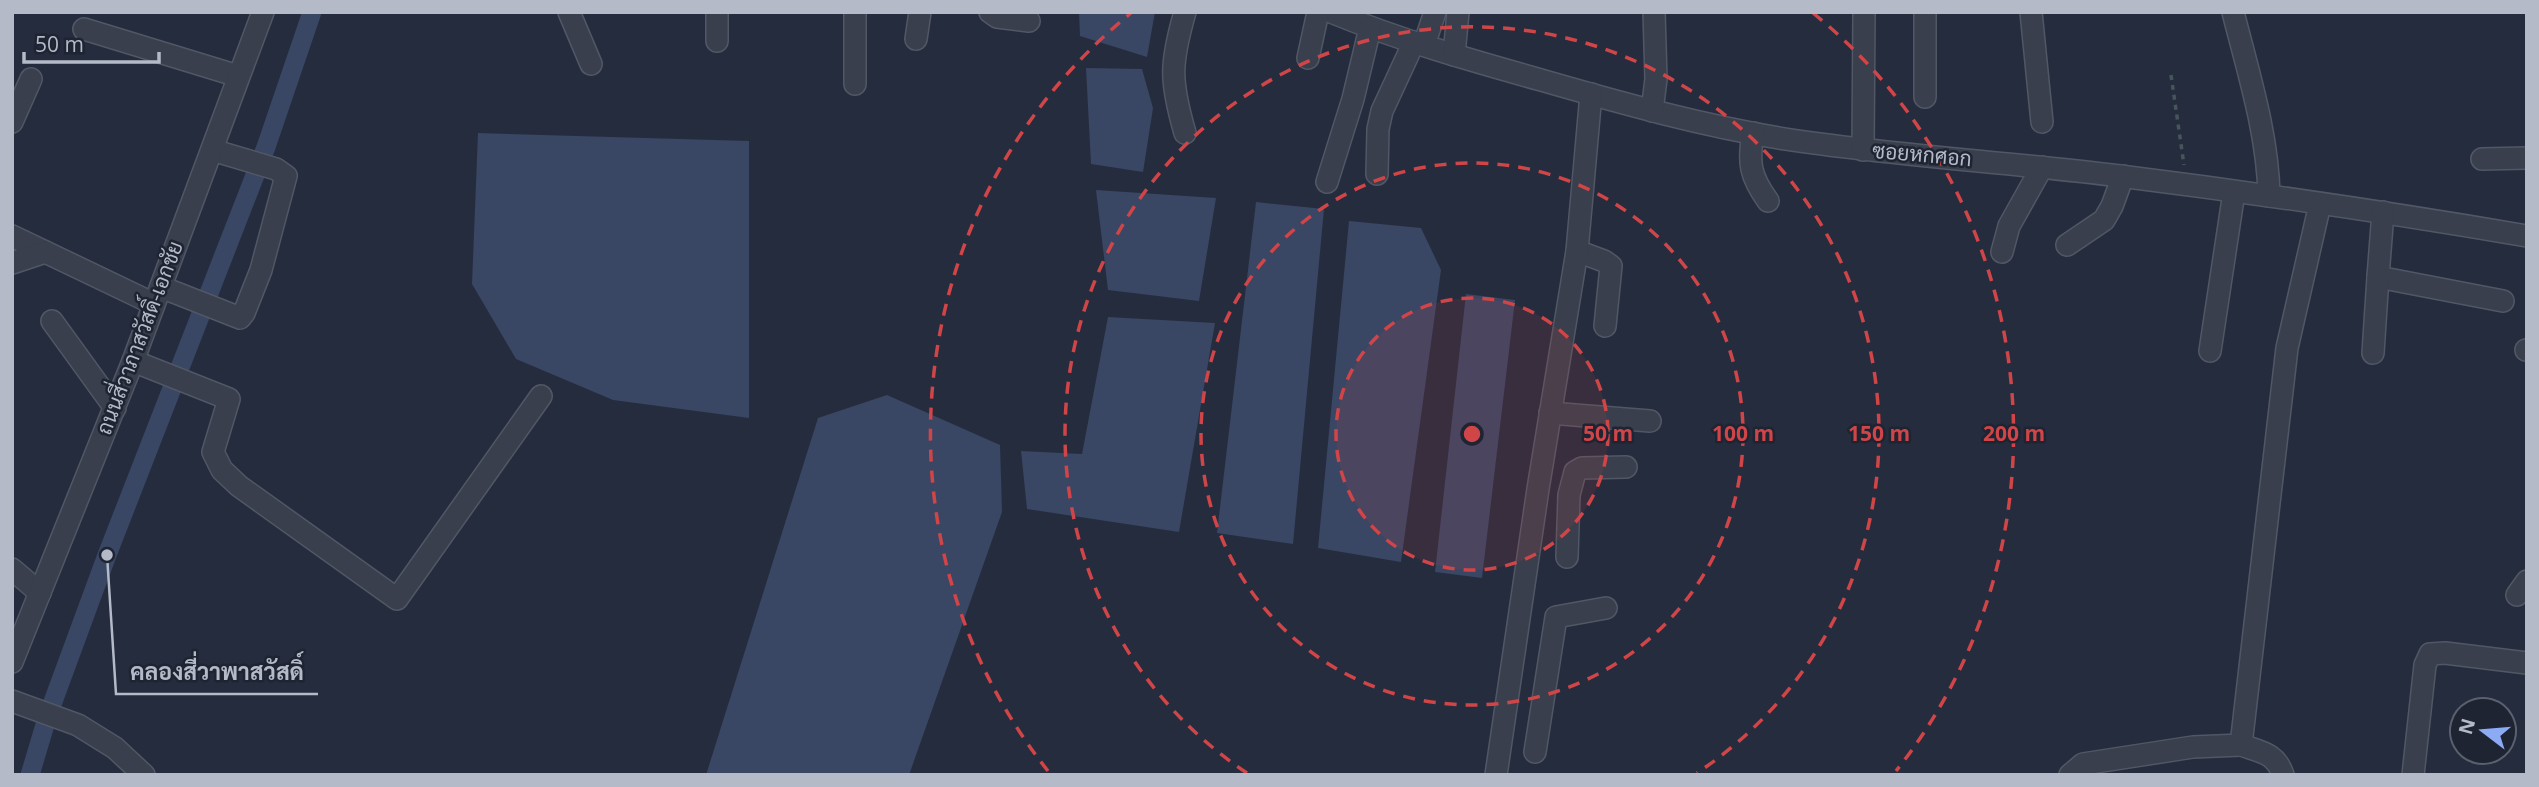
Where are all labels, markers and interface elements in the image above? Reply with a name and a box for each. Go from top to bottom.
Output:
scale bar [24,21,159,65]
text: 50 m [35,30,84,58]
street label: ซอยหกศอก [1871,136,1973,172]
street label: ถนนสี่วาภาสวัสดิ์-เอกชัย [85,235,189,438]
text: 50 m [1583,419,1633,447]
text: 100 m [1712,419,1774,447]
text: 150 m [1848,419,1910,447]
text: 200 m [1983,419,2045,447]
centre of rings [1460,422,1484,446]
callout: คลองสี่วาพาสวัสดิ์ [116,650,318,694]
text: คลองสี่วาพาสวัสดิ์ [130,651,304,687]
north arrow [2448,696,2518,766]
text: N [2452,715,2481,737]

